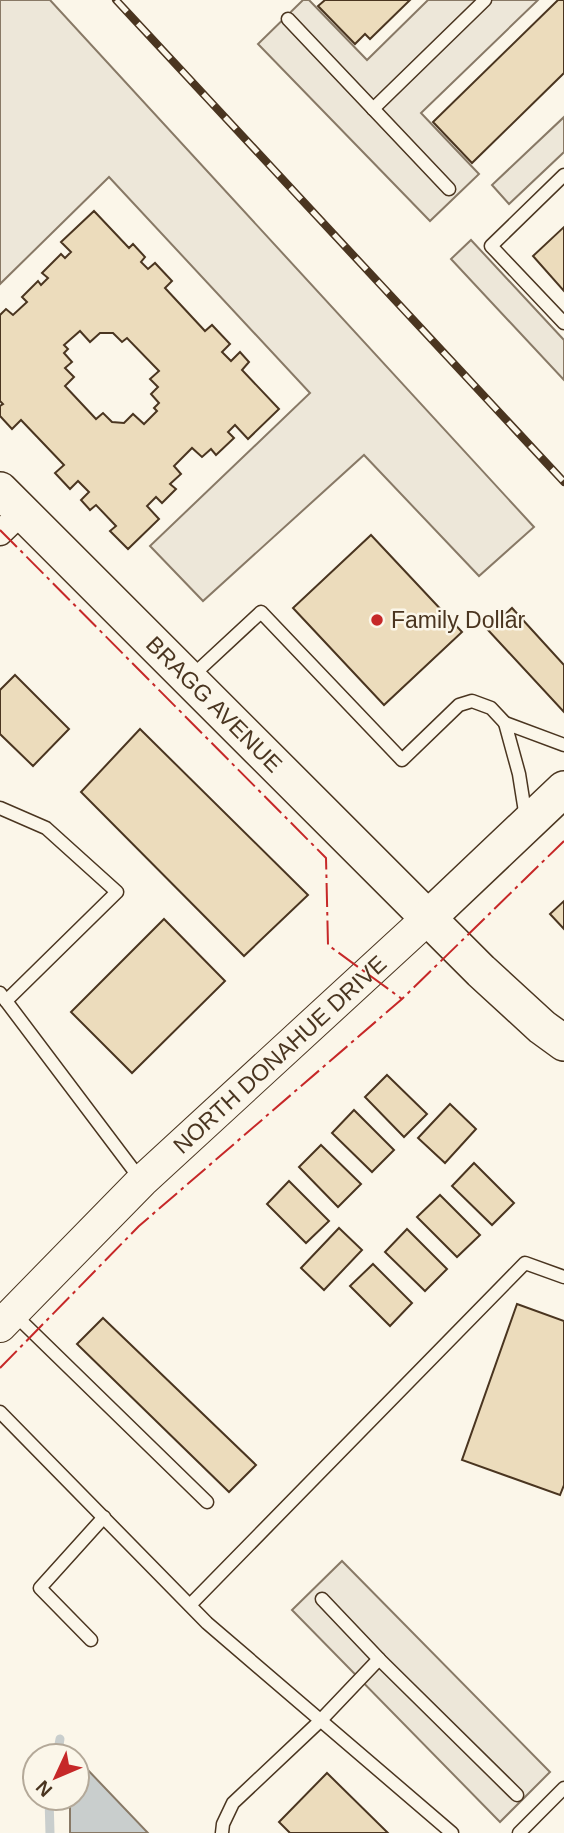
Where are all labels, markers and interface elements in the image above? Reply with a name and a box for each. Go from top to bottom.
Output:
place label: Family Dollar [391,607,526,633]
marker: Family Dollar [369,612,385,628]
street label: BRAGG AVENUE [141,631,287,777]
street label: NORTH DONAHUE DRIVE [168,950,391,1159]
north arrow [21,1742,91,1812]
text: N [32,1776,56,1801]

